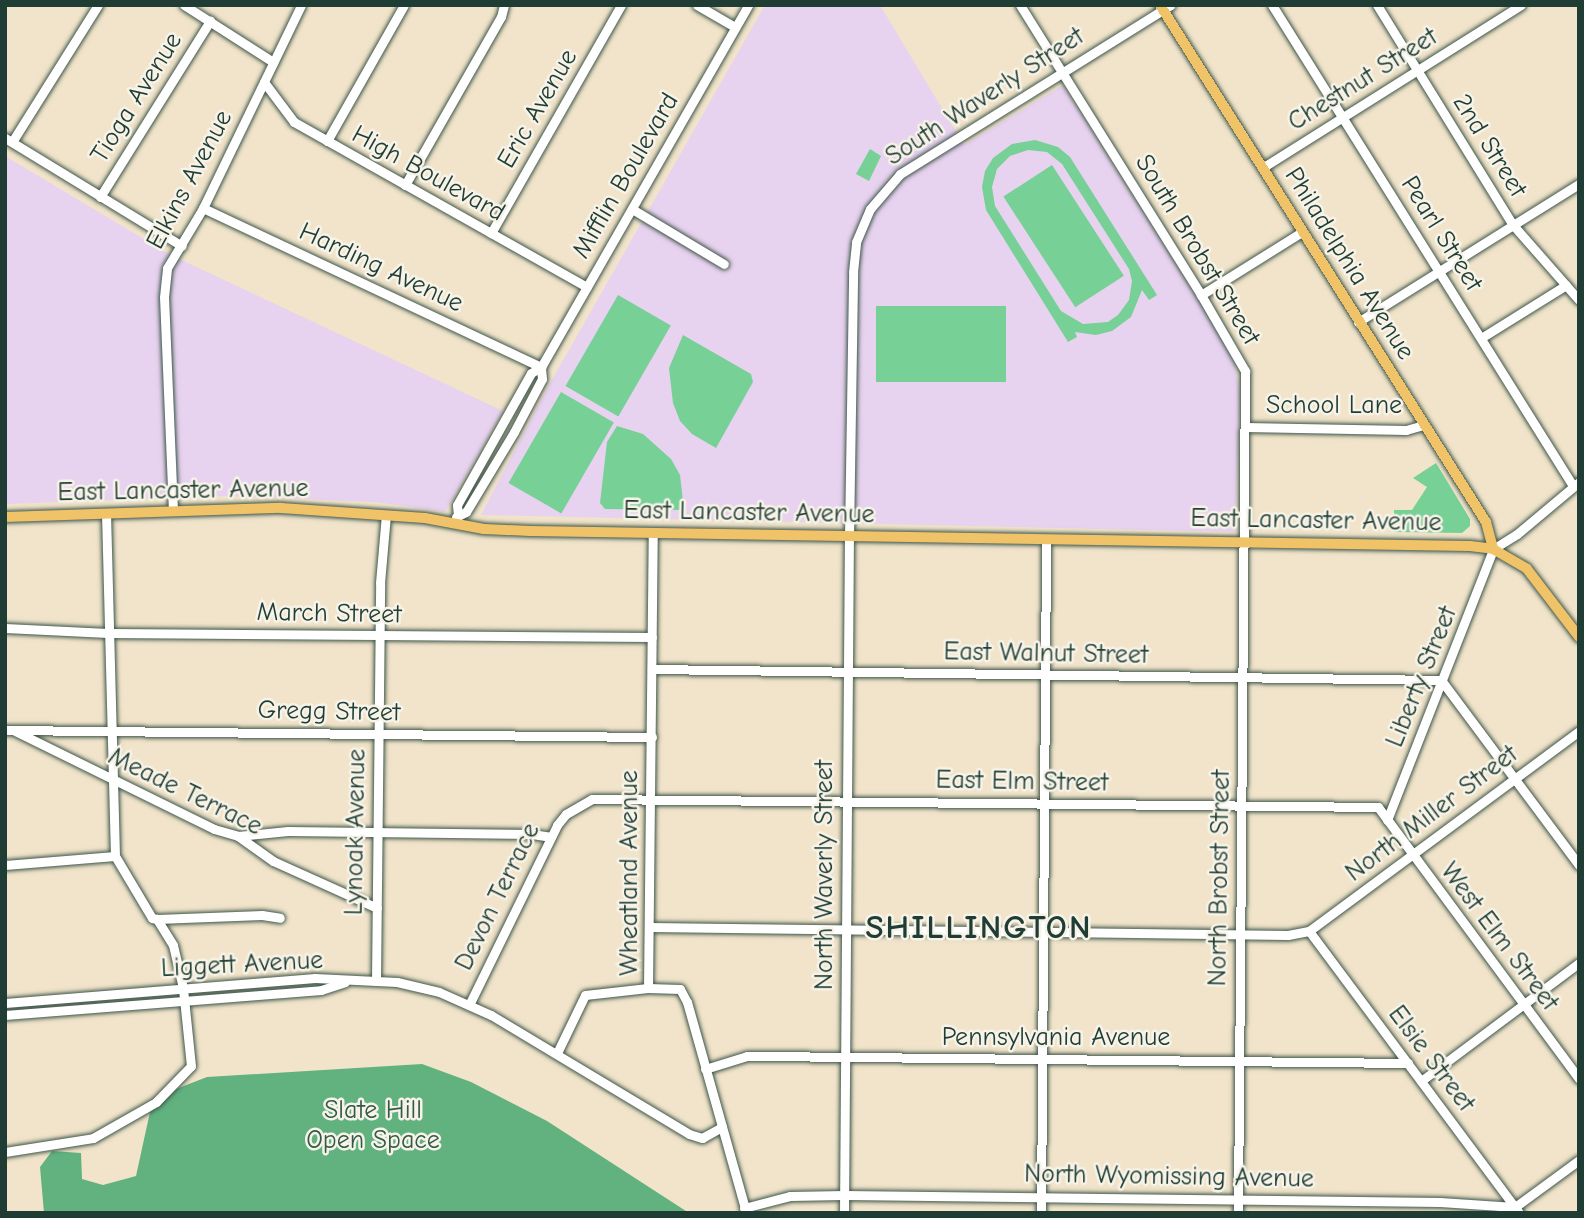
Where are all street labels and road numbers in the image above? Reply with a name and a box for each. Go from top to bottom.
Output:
street label: South Waverly Street [880,21,1090,173]
street label: Chestnut Street [1283,22,1443,138]
street label: Tioga Avenue [84,27,190,169]
street label: Eric Avenue [491,44,585,174]
street label: Mifflin Boulevard [566,88,686,264]
street label: 2nd Street [1445,89,1533,203]
street label: Elkins Avenue [140,105,240,255]
street label: High Boulevard [346,119,510,229]
street label: South Brobst Street [1128,149,1266,351]
street label: Philadelphia Avenue [1277,162,1421,366]
street label: Pearl Street [1393,171,1489,297]
street label: Harding Avenue [294,216,468,320]
street label: School Lane [1266,390,1402,422]
street label: East Lancaster Avenue [57,473,309,509]
street label: East Lancaster Avenue [623,495,875,531]
street label: East Lancaster Avenue [1190,503,1442,539]
street label: March Street [256,597,402,631]
street label: Liberty Street [1380,602,1464,752]
street label: East Walnut Street [943,637,1149,671]
street label: Gregg Street [257,695,401,729]
street label: North Miller Street [1340,739,1524,889]
street label: Meade Terrace [103,741,267,843]
street label: Lynoak Avenue [339,748,373,916]
street label: North Waverly Street [809,760,841,990]
street label: East Elm Street [935,765,1109,799]
street label: North Brobst Street [1203,769,1237,987]
street label: Wheatland Avenue [614,770,646,976]
street label: Devon Terrace [449,818,547,976]
street label: West Elm Street [1433,857,1565,1017]
street label: Liggett Avenue [160,945,324,985]
street label: Elsie Street [1381,1000,1481,1118]
street label: Pennsylvania Avenue [942,1022,1170,1054]
street label: North Wyomissing Avenue [1024,1159,1314,1195]

